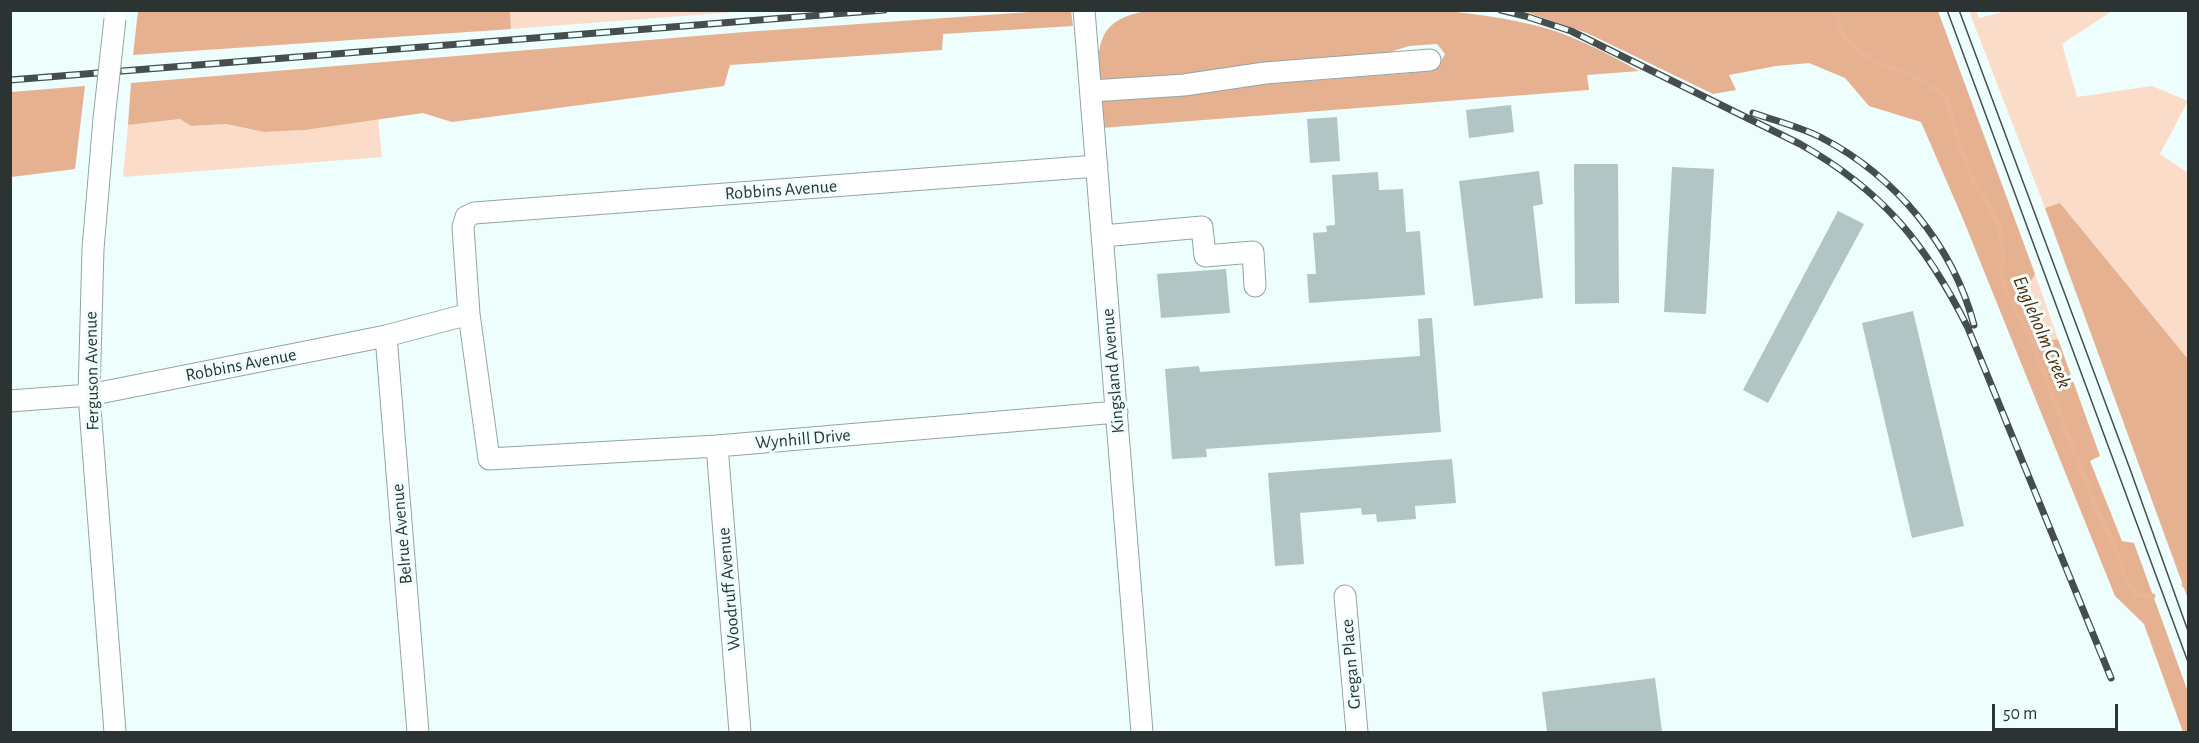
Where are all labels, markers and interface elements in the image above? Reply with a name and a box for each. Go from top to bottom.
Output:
street label: Robbins Avenue [724,175,838,205]
water label: Engleholm Creek [2008,272,2076,392]
street label: Kingsland Avenue [1097,308,1129,434]
street label: Ferguson Avenue [80,311,104,431]
street label: Robbins Avenue [184,344,298,386]
street label: Wynhill Drive [754,424,852,454]
street label: Belrue Avenue [387,483,417,585]
street label: Woodruff Avenue [713,527,745,651]
street label: Gregan Place [1336,618,1366,710]
scale bar [1995,692,2121,730]
text: 50 m [2003,705,2037,723]

